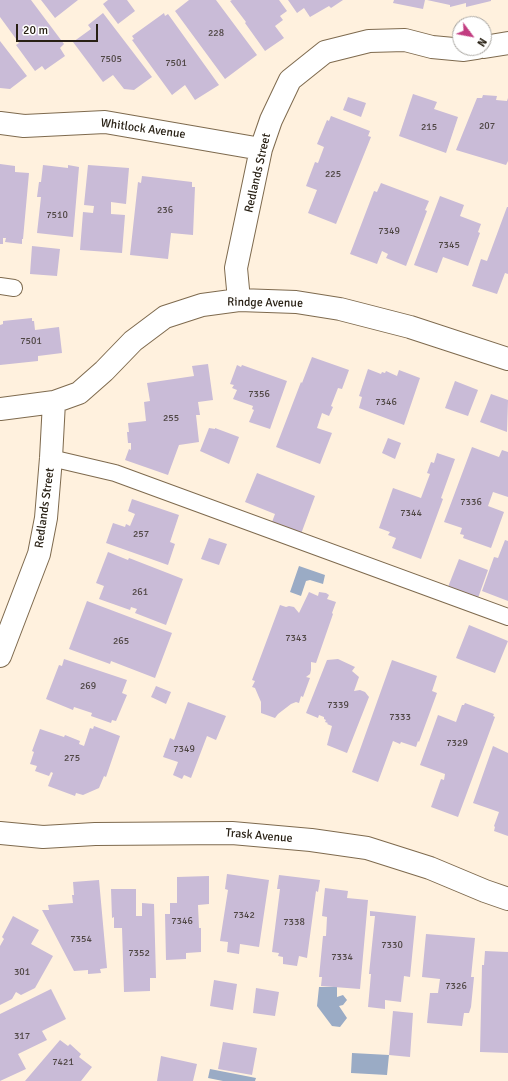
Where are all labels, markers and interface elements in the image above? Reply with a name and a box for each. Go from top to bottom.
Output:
scale bar [18,16,100,42]
north arrow [452,16,492,56]
text: 20 m [23,23,48,38]
house number: 228 [208,27,224,39]
text: N [474,35,489,49]
house number: 7505 [100,53,122,65]
house number: 7501 [165,57,187,69]
street label: Whitlock Avenue [100,116,186,142]
house number: 207 [479,120,495,132]
house number: 215 [421,121,437,133]
street label: Redlands Street [242,132,274,214]
house number: 225 [325,168,341,180]
house number: 236 [157,204,173,216]
house number: 7510 [46,209,68,221]
house number: 7349 [378,225,400,237]
house number: 7345 [438,239,460,251]
street label: Rindge Avenue [227,295,303,311]
house number: 7501 [20,335,42,347]
house number: 7356 [248,388,270,400]
house number: 7346 [375,396,397,408]
house number: 255 [163,412,179,424]
street label: Redlands Street [32,467,58,549]
house number: 7336 [460,496,482,508]
house number: 7344 [400,507,422,519]
house number: 257 [133,528,149,540]
house number: 261 [132,586,148,598]
house number: 7343 [285,632,307,644]
house number: 265 [113,635,129,647]
house number: 269 [80,680,96,692]
house number: 7339 [327,699,349,711]
house number: 7333 [389,711,411,723]
house number: 7329 [446,737,468,749]
house number: 7349 [173,743,195,755]
house number: 275 [64,752,80,764]
street label: Trask Avenue [225,826,293,846]
house number: 7342 [233,909,255,921]
house number: 7346 [171,915,193,927]
house number: 7338 [283,916,305,928]
house number: 7354 [70,933,92,945]
house number: 7330 [381,939,403,951]
house number: 7352 [128,947,150,959]
house number: 7334 [331,951,353,963]
house number: 301 [14,966,30,978]
house number: 7326 [445,980,467,992]
house number: 317 [14,1030,30,1042]
house number: 7421 [52,1056,74,1068]

